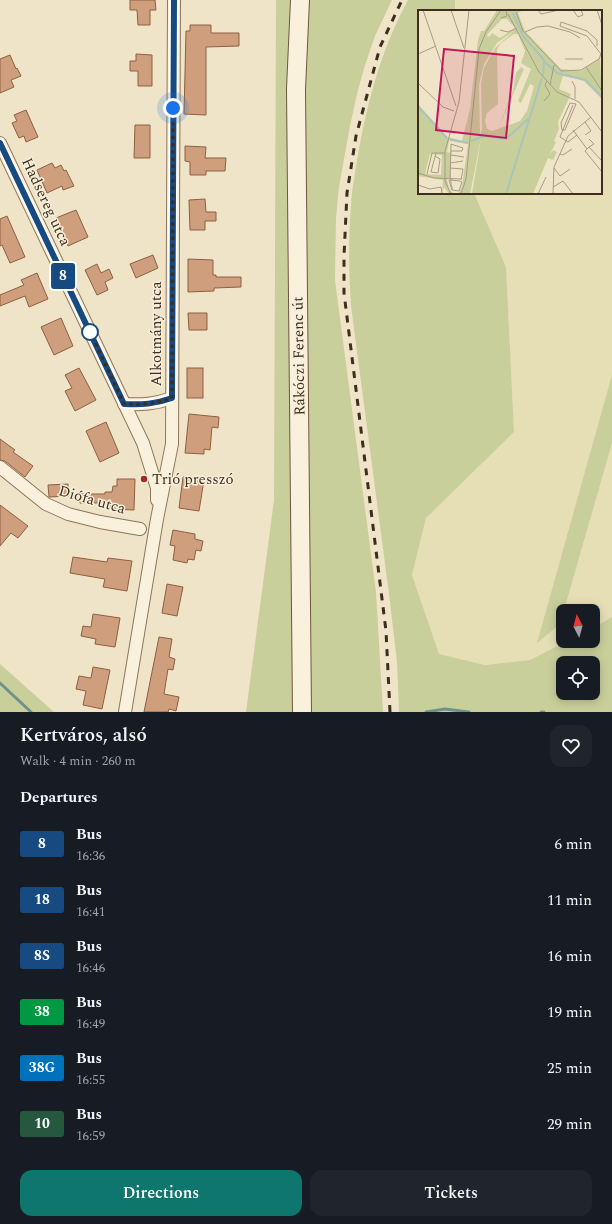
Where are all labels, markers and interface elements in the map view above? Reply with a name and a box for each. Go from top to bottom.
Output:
inset map [418,10,602,194]
your location [163,98,183,118]
street label: Hadsereg utca [15,154,77,251]
line badge: 8 [50,263,76,289]
text: 8 [59,265,67,286]
street label: Alkotmány utca [145,281,168,387]
street label: Rákóczi Ferenc út [286,296,312,416]
unlabelled marker [81,323,99,341]
place label: Trió presszó [152,468,234,491]
marker: Trió presszó [139,474,149,484]
street label: Diófa utca [56,479,129,521]
north arrow [556,604,600,648]
map controls [556,604,600,700]
button: locate [556,656,600,700]
text: Kertváros, alsó [20,721,147,750]
button: heart [550,725,592,767]
text: Walk · 4 min · 260 m [20,751,136,771]
text: Departures [20,786,98,809]
text: Bus [76,823,102,846]
text: 8 [38,833,46,854]
text: 6 min [554,833,592,856]
text: 16:36 [76,846,105,866]
text: Bus [76,879,102,902]
text: 18 [34,889,50,910]
text: 11 min [547,889,592,912]
text: 16:41 [76,902,105,922]
text: Bus [76,935,102,958]
text: 8S [34,945,50,966]
text: 16 min [547,945,592,968]
text: 16:46 [76,958,105,978]
text: Bus [76,991,102,1014]
text: 38 [34,1001,50,1022]
text: 19 min [547,1001,592,1024]
text: 16:49 [76,1014,105,1034]
text: Bus [76,1047,102,1070]
text: 38G [29,1057,55,1078]
text: 25 min [547,1057,592,1080]
text: 16:55 [76,1070,105,1090]
text: Bus [76,1103,102,1126]
text: 10 [34,1113,50,1134]
text: 29 min [547,1113,592,1136]
text: 16:59 [76,1126,105,1146]
button: Directions [20,1170,302,1216]
button: Tickets [310,1170,592,1216]

